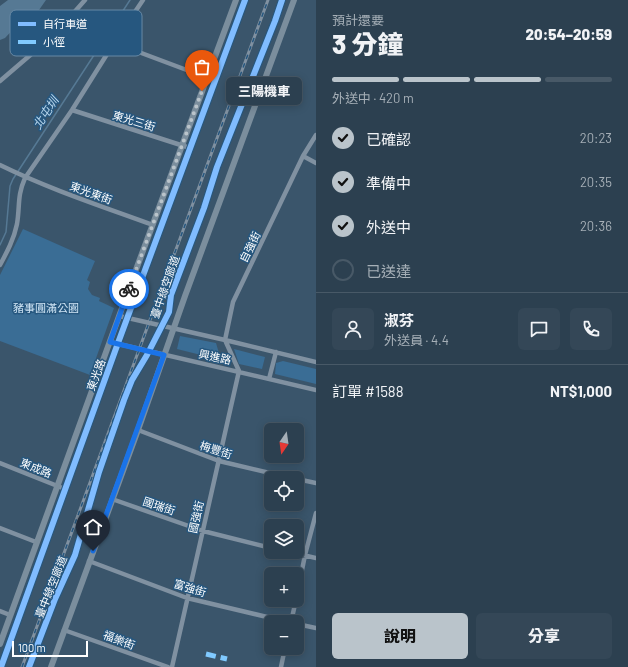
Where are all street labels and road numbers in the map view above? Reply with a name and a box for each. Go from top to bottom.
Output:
street label: 東光三街 [111,108,157,133]
street label: 東光東街 [68,179,114,206]
street label: 自強街 [236,229,263,264]
street label: 臺中綠空廊道 [148,254,181,320]
street label: 興進路 [198,347,233,366]
street label: 東光路 [84,357,107,393]
street label: 梅豐街 [198,438,234,461]
street label: 東成路 [18,455,54,480]
street label: 國瑞街 [141,494,177,517]
street label: 國強街 [185,499,206,534]
street label: 臺中綠空廊道 [32,554,69,620]
street label: 富強街 [172,576,208,599]
street label: 福樂街 [101,628,137,651]

